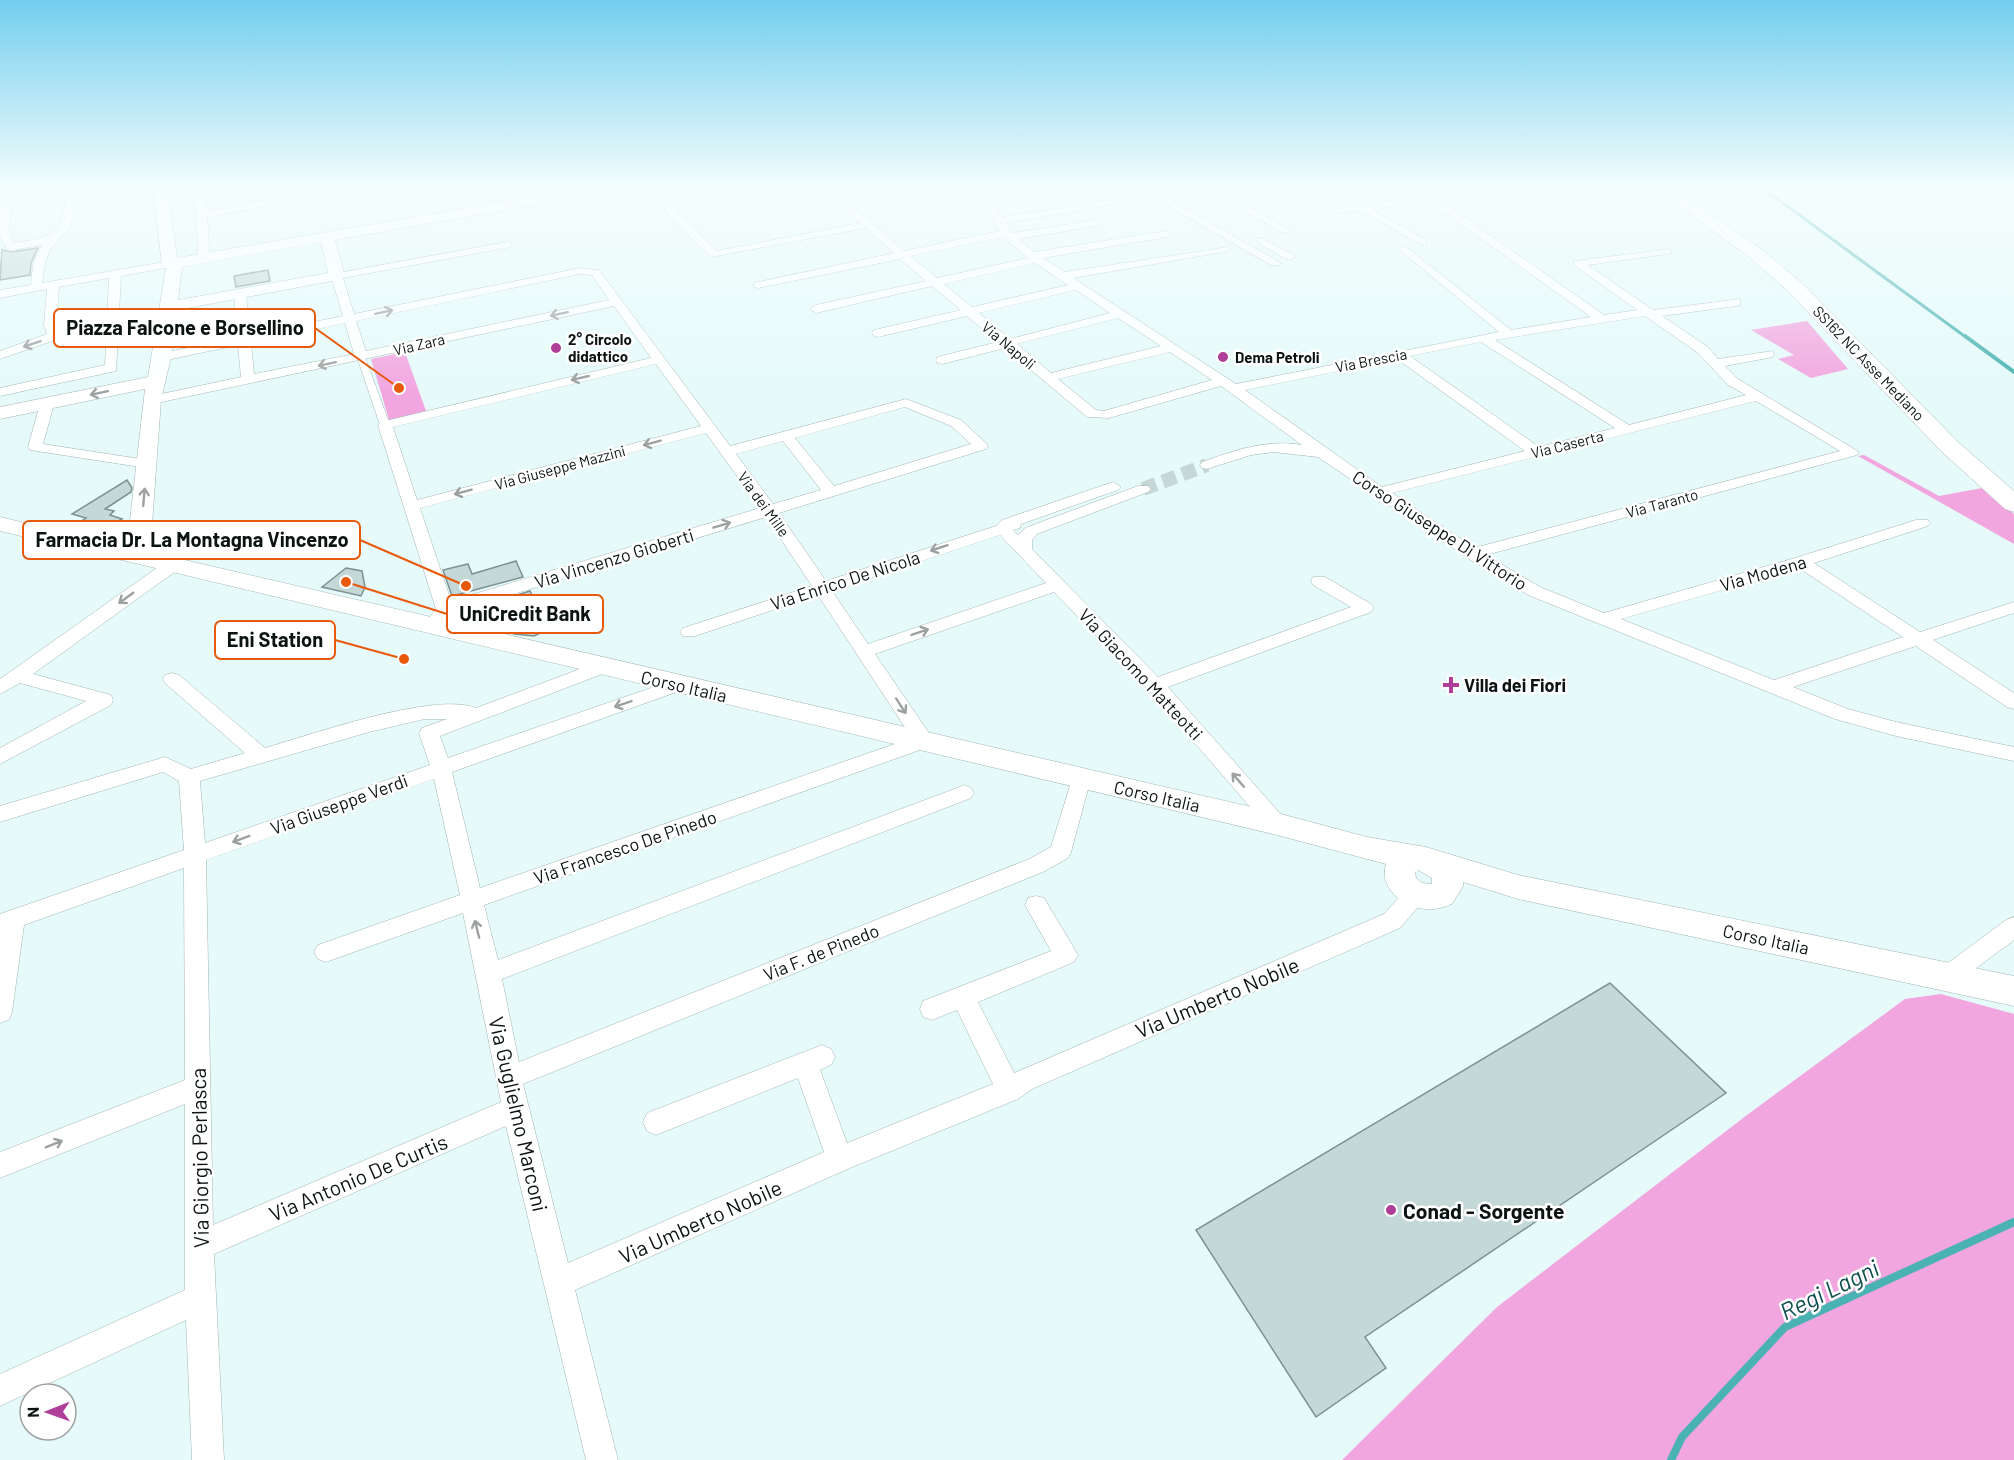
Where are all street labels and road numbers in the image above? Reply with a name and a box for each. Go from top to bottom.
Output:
street label: SS162 NC Asse Mediano [1810,302,1928,424]
street label: Via Napoli [978,317,1040,373]
street label: Via Zara [391,329,447,359]
street label: Via Brescia [1334,344,1408,376]
street label: Via Caserta [1529,426,1605,462]
street label: Via Giuseppe Mazzini [493,441,627,493]
street label: Corso Giuseppe Di Vittorio [1349,465,1531,595]
street label: Via dei Mille [734,468,794,540]
street label: Via Taranto [1624,485,1700,521]
street label: Via Vincenzo Gioberti [532,523,696,593]
street label: Via Enrico De Nicola [767,545,923,615]
street label: Via Modena [1717,550,1809,596]
street label: Via Giacomo Matteotti [1074,604,1208,744]
street label: Corso Italia [639,665,729,707]
street label: Via Giuseppe Verdi [267,769,411,839]
street label: Corso Italia [1112,775,1202,817]
street label: Via Francesco De Pinedo [531,805,719,889]
street label: Via F. de Pinedo [760,919,882,985]
street label: Corso Italia [1721,919,1811,959]
street label: Via Umberto Nobile [1131,951,1303,1043]
street label: Via Guglielmo Marconi [484,1014,554,1214]
street label: Via Giorgio Perlasca [185,1068,213,1248]
street label: Via Antonio De Curtis [265,1128,451,1226]
street label: Via Umberto Nobile [615,1174,785,1268]

